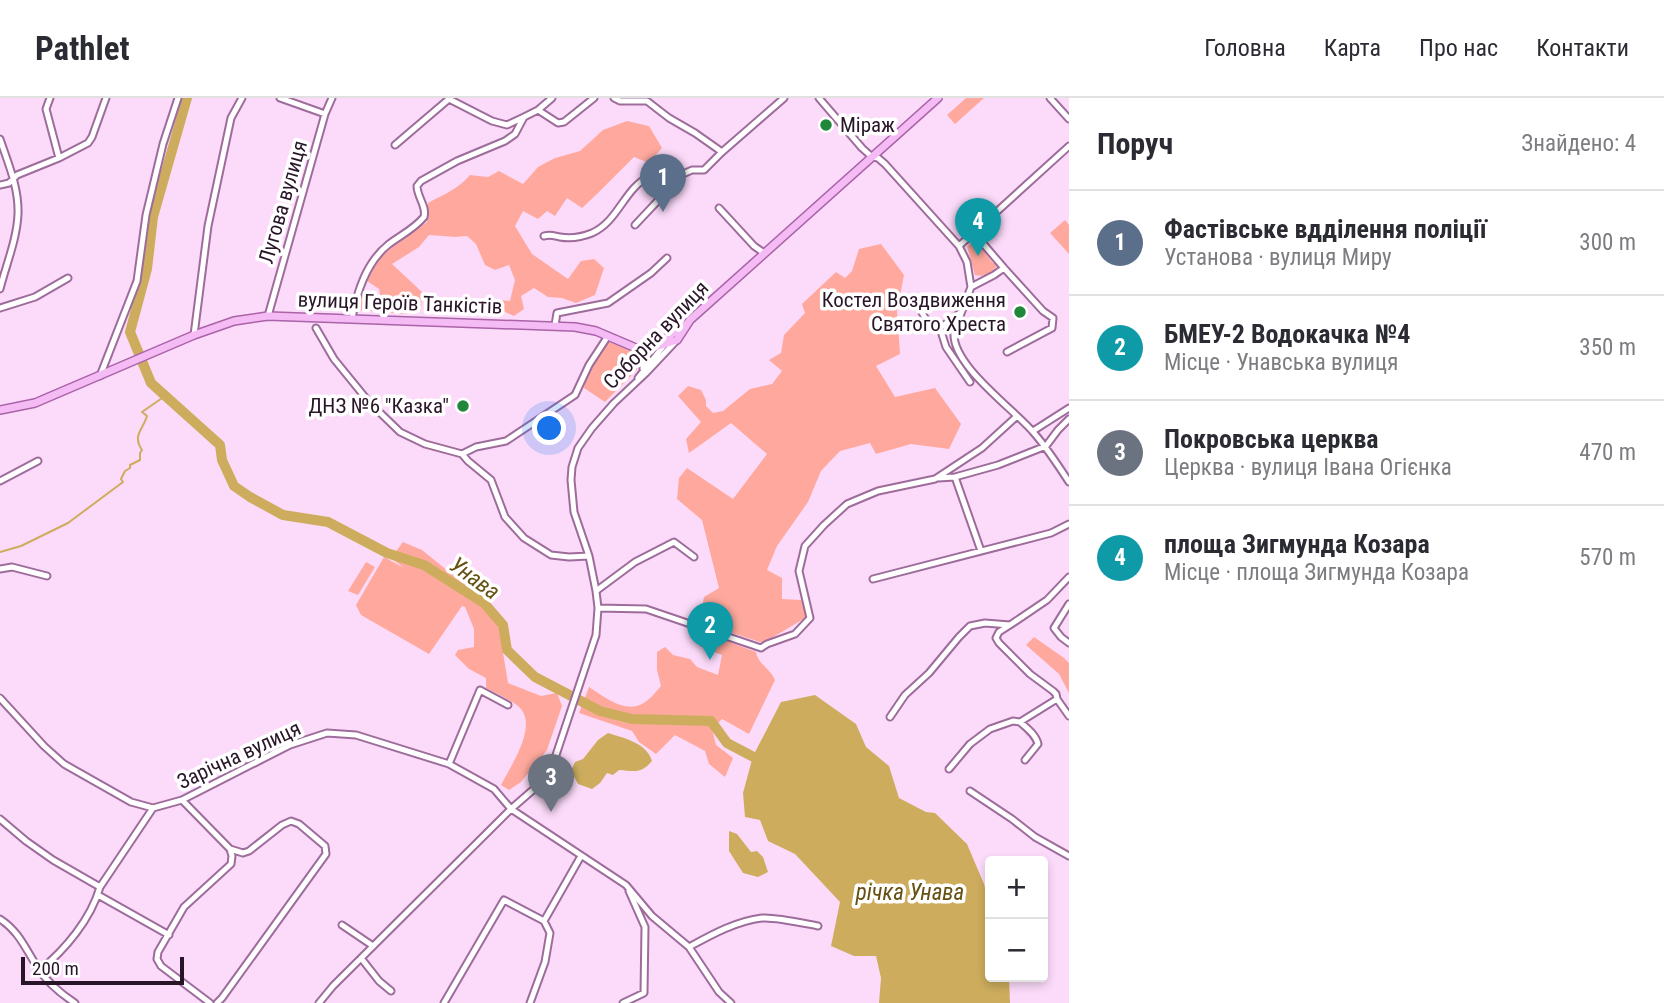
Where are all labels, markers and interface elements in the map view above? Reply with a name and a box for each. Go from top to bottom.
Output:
text: Pathlet [35,29,130,68]
text: Головна [1204,34,1286,62]
text: Карта [1324,34,1381,62]
text: Про нас [1419,34,1498,62]
text: Контакти [1536,34,1629,62]
place label: Міраж [840,113,895,137]
marker: Міраж [818,117,834,133]
text: Поруч [1097,126,1173,161]
text: Знайдено: 4 [1521,130,1636,157]
street label: Лугова вулиця [254,138,312,266]
pin: 1 [640,154,686,212]
pin: 4 [955,198,1001,256]
text: Фастівське вдділення поліції [1164,214,1486,244]
text: 1 [1114,229,1126,256]
text: 300 m [1579,229,1636,256]
text: Установа · вулиця Миру [1164,244,1392,271]
street label: Соборна вулиця [599,276,713,394]
street label: вулиця Героїв Танкістів [297,287,503,319]
place label: Костел Воздвиження Святого Хреста [822,288,1006,336]
marker: Костел Воздвиження Святого Хреста [1012,304,1028,320]
text: БМЕУ-2 Водокачка №4 [1164,319,1410,349]
text: 2 [1114,334,1126,361]
text: 350 m [1579,334,1636,361]
text: Місце · Унавська вулиця [1164,349,1398,376]
place label: ДНЗ №6 "Казка" [309,394,449,418]
marker: ДНЗ №6 "Казка" [455,398,471,414]
your location [532,411,566,445]
text: Покровська церква [1164,424,1379,454]
text: 3 [1114,439,1126,466]
text: 470 m [1579,439,1636,466]
text: Церква · вулиця Івана Огієнка [1164,454,1452,481]
text: площа Зигмунда Козара [1164,529,1430,559]
text: 4 [1114,544,1126,571]
text: 570 m [1579,544,1636,571]
water label: Унава [445,551,505,606]
text: Місце · площа Зигмунда Козара [1164,559,1469,586]
pin: 2 [687,602,733,660]
street label: Зарічна вулиця [174,716,304,794]
pin: 3 [528,754,574,812]
map controls [985,856,1048,982]
button: + [985,856,1048,919]
water label: річка Унава [855,879,964,906]
button: − [985,919,1048,982]
scale bar [21,954,184,986]
text: 200 m [32,957,79,980]

